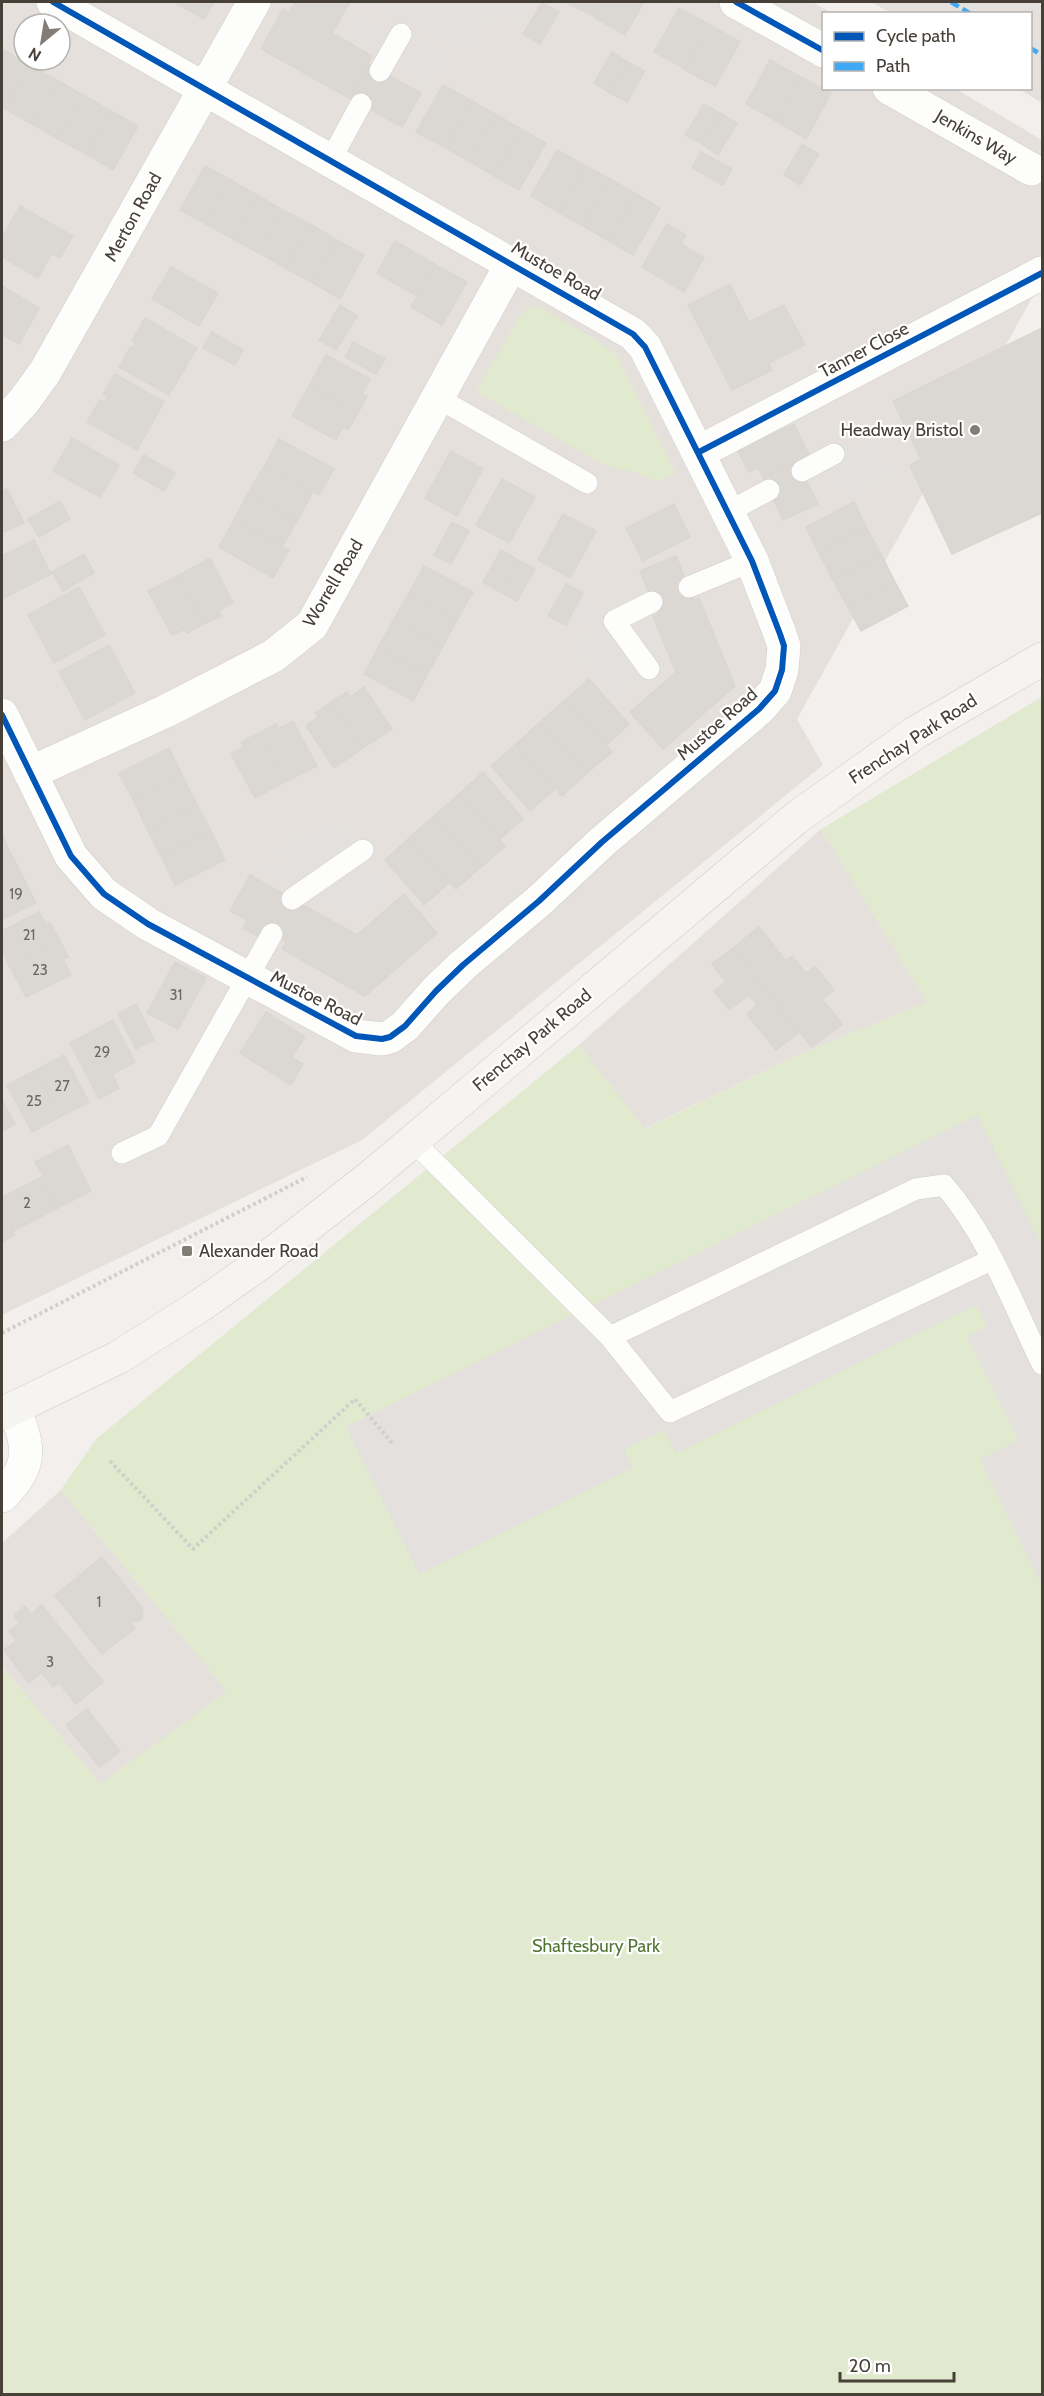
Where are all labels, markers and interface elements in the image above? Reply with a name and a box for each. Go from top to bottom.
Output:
north arrow [12,12,72,72]
legend [822,12,1032,90]
text: Cycle path [876,25,956,47]
text: N [25,44,44,66]
text: Path [876,55,910,77]
street label: Jenkins Way [930,104,1021,169]
street label: Merton Road [100,169,166,265]
street label: Mustoe Road [507,237,605,305]
street label: Tanner Close [816,317,912,383]
place label: Headway Bristol [841,419,964,441]
marker: Headway Bristol [968,423,982,437]
street label: Worrell Road [298,535,368,631]
street label: Mustoe Road [672,683,762,765]
street label: Frenchay Park Road [845,689,981,789]
house number: 19 [9,885,23,903]
house number: 21 [23,926,35,944]
house number: 23 [32,961,48,979]
street label: Mustoe Road [267,966,365,1030]
street label: Frenchay Park Road [468,984,596,1096]
house number: 31 [169,986,183,1004]
house number: 29 [94,1043,110,1061]
house number: 27 [54,1077,70,1095]
house number: 25 [26,1092,42,1110]
house number: 2 [23,1194,31,1212]
place label: Alexander Road [199,1240,318,1262]
marker: Alexander Road [180,1244,194,1258]
house number: 1 [97,1593,101,1611]
house number: 3 [46,1653,54,1671]
park label: Shaftesbury Park [532,1935,661,1957]
scale bar [840,2345,954,2383]
text: 20 m [849,2355,891,2377]

